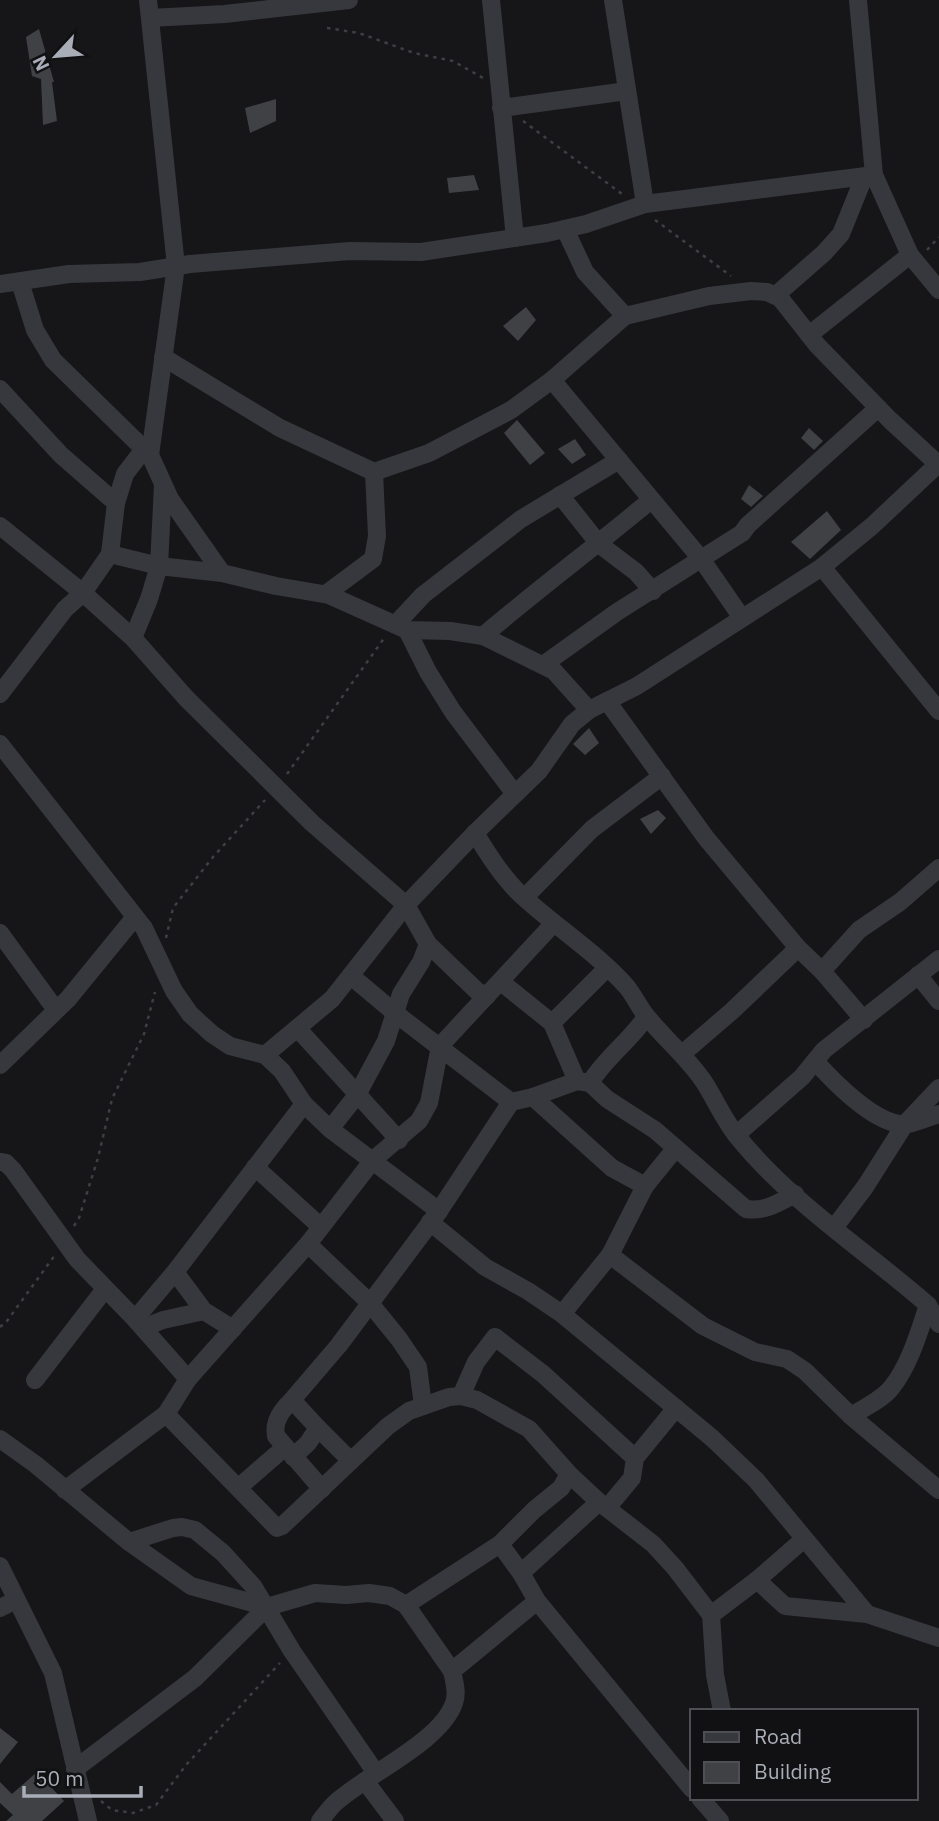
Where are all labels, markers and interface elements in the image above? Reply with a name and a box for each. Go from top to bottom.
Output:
north arrow [21,21,91,91]
text: N [27,52,55,75]
legend [690,1709,918,1800]
text: Road [754,1722,802,1750]
scale bar [24,1755,142,1799]
text: Building [754,1757,831,1785]
text: 50 m [35,1764,84,1792]

